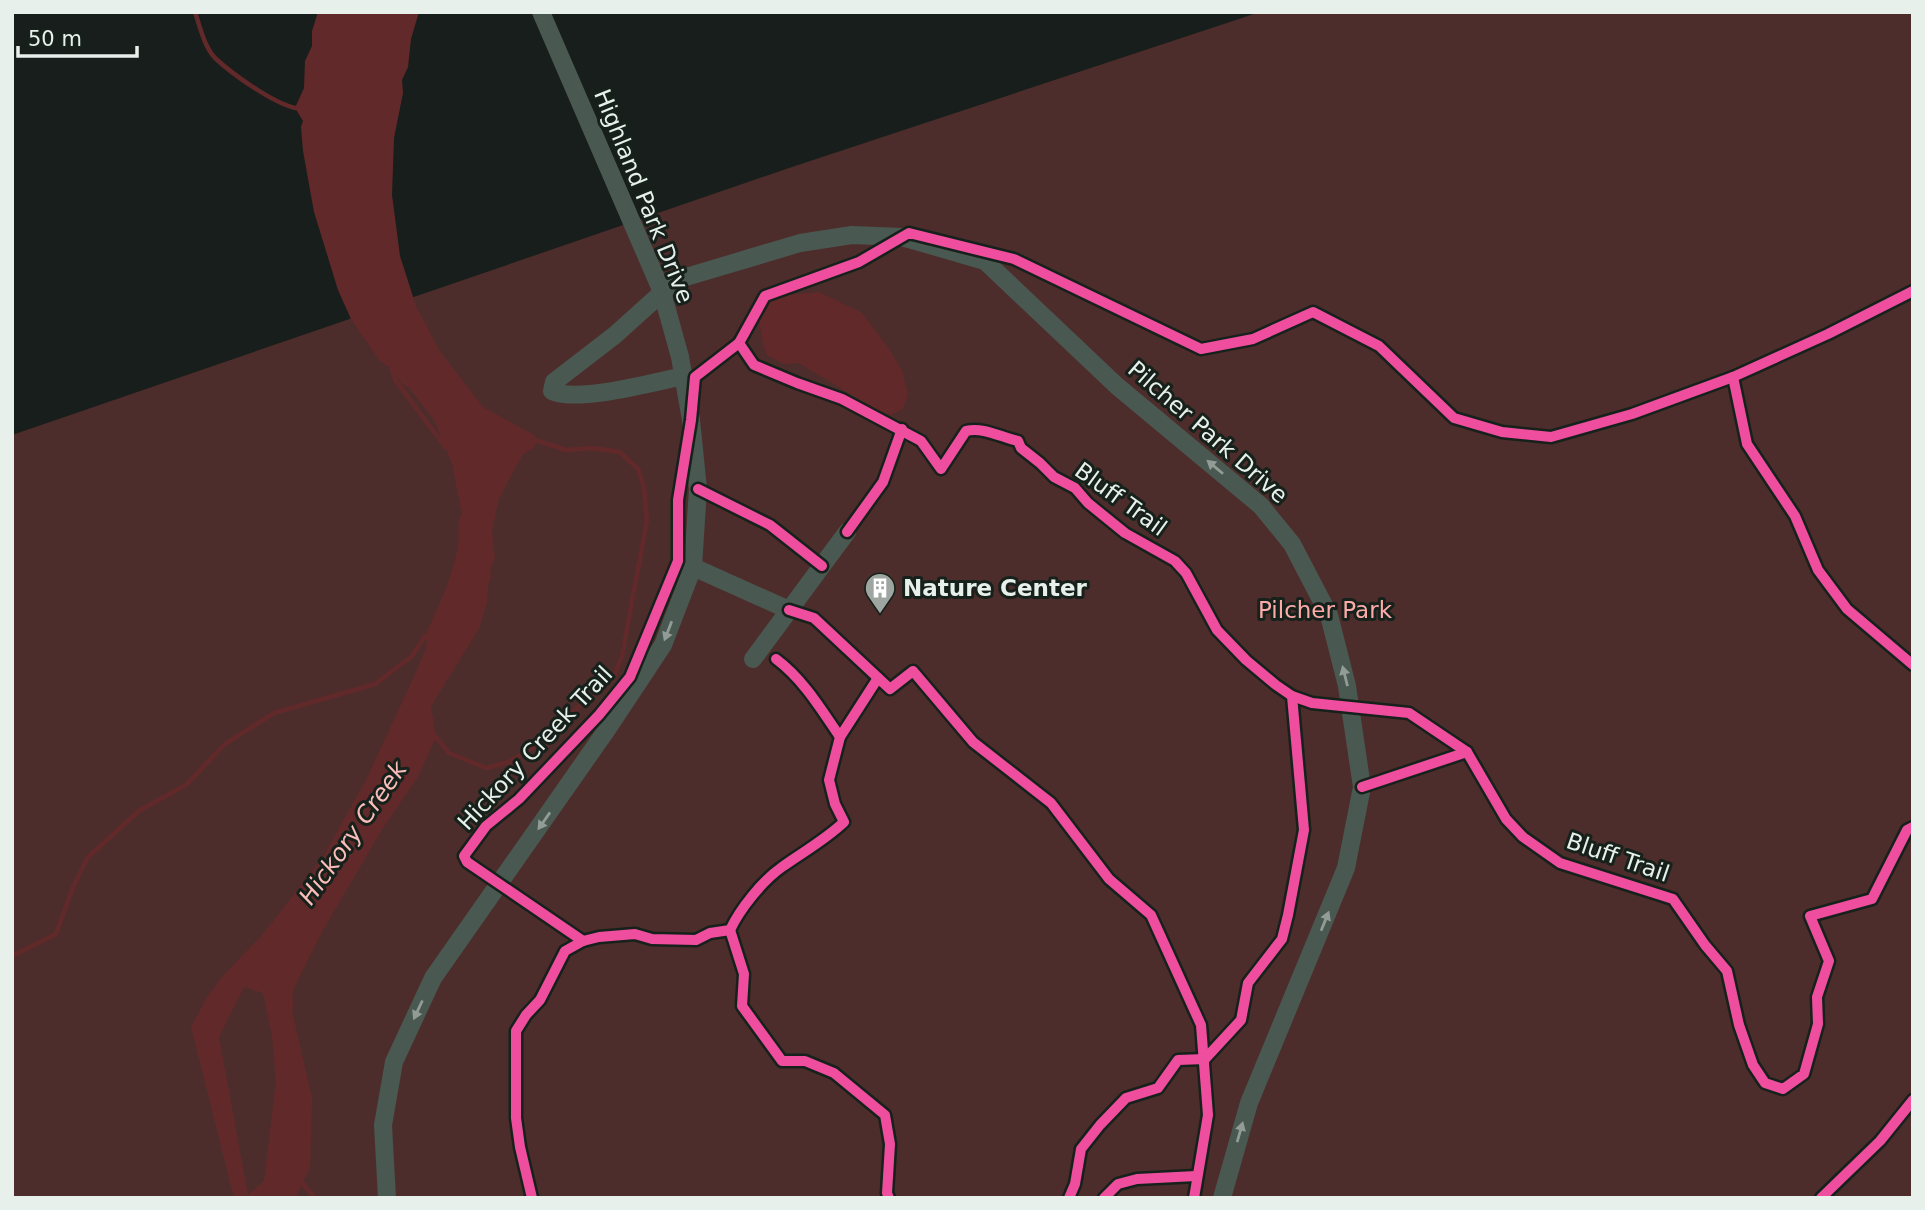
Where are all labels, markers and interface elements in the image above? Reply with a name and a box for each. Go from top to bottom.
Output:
scale bar [18,14,136,58]
text: 50 m [28,27,82,51]
street label: Highland Park Drive [589,85,699,307]
street label: Pilcher Park Drive [1123,356,1293,508]
street label: Bluff Trail [1070,457,1172,541]
one-way arrow [1207,460,1225,475]
building icon: Nature Center [863,571,897,615]
place label: Nature Center [903,575,1088,601]
park label: Pilcher Park [1258,597,1393,623]
one-way arrow [662,620,673,641]
street label: Hickory Creek Trail [452,661,618,835]
one-way arrow [1339,665,1350,687]
water label: Hickory Creek [293,755,413,910]
one-way arrow [537,812,551,830]
street label: Bluff Trail [1563,827,1673,887]
one-way arrow [1319,910,1330,931]
one-way arrow [412,1000,424,1020]
one-way arrow [1236,1121,1246,1142]

